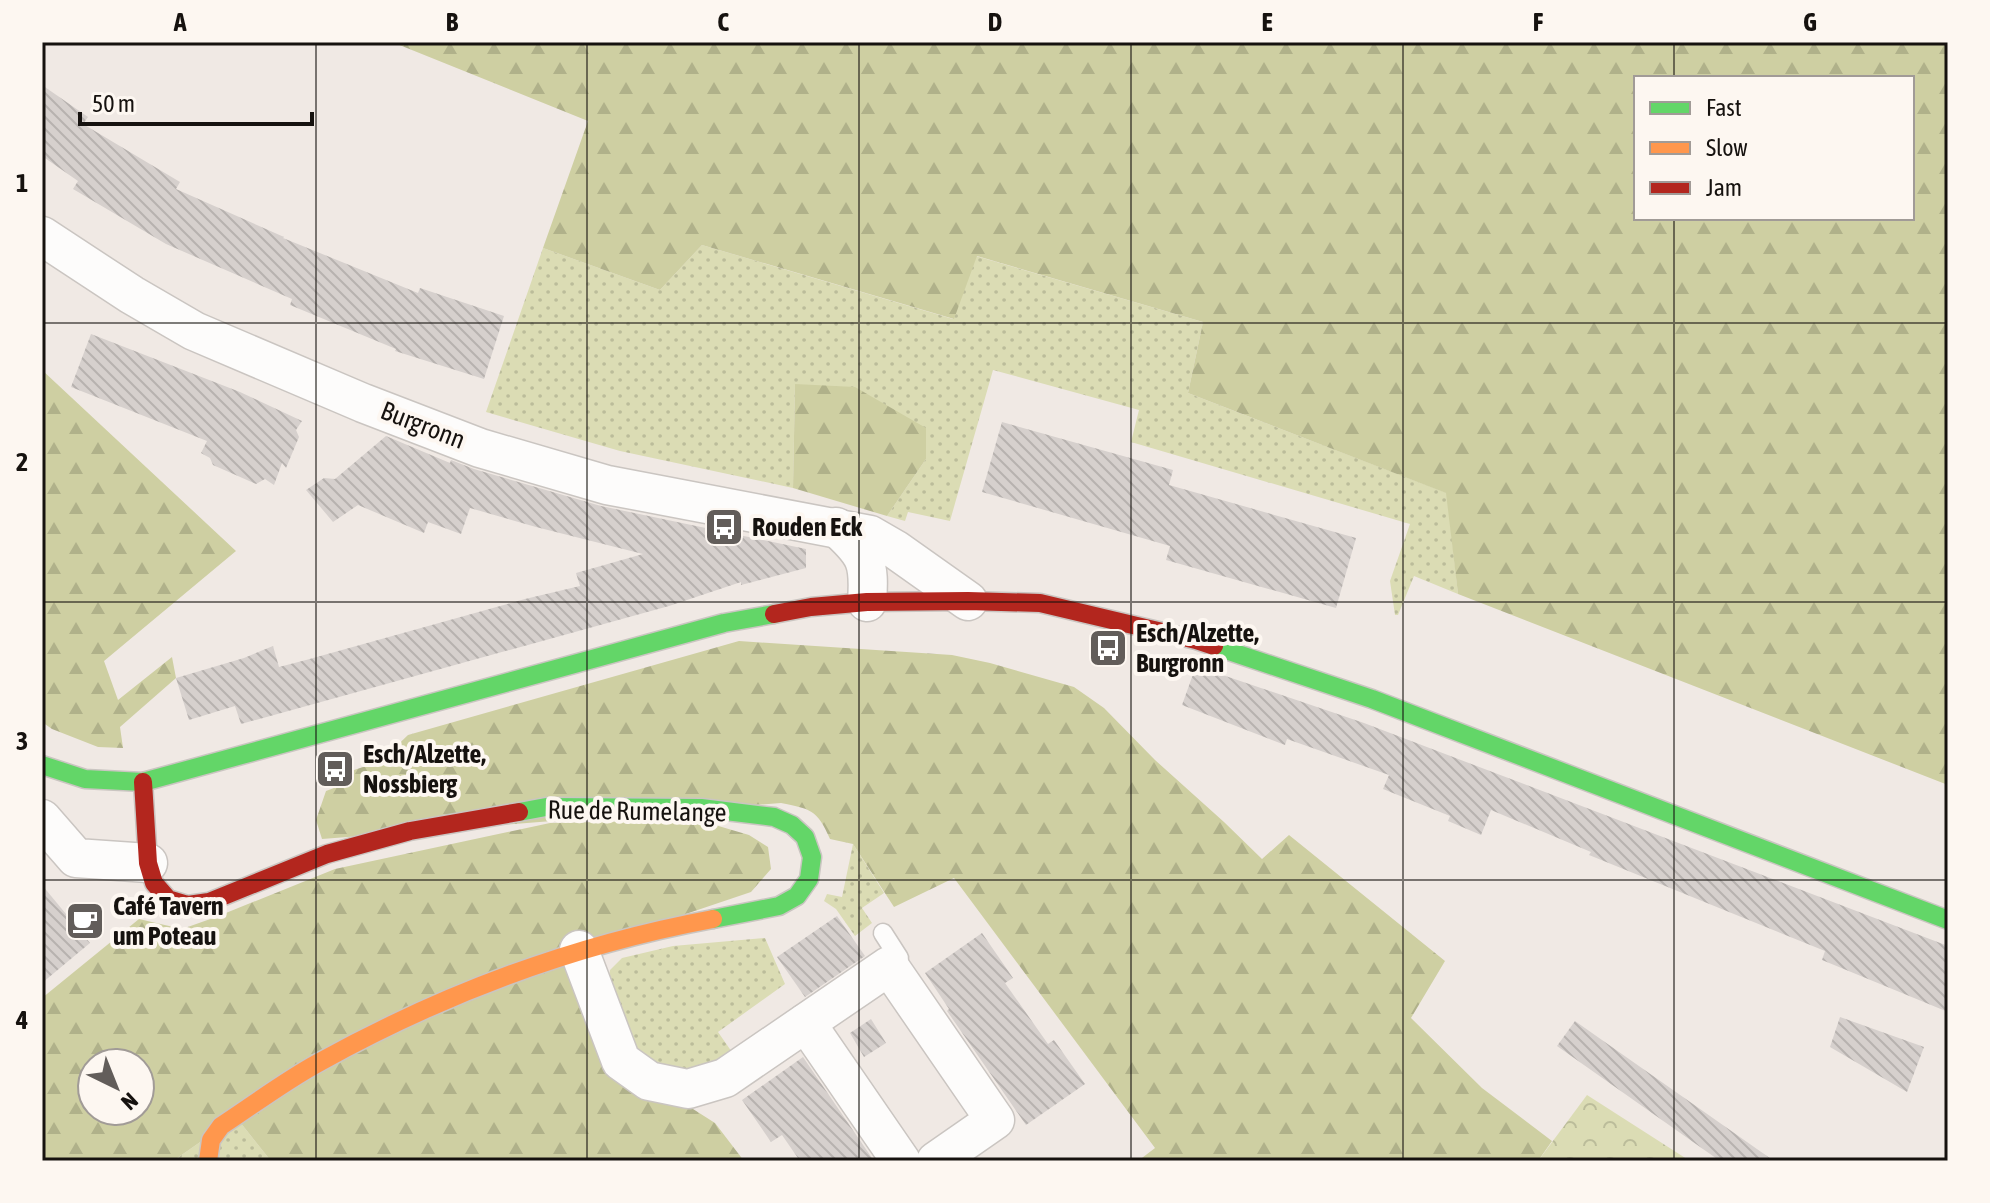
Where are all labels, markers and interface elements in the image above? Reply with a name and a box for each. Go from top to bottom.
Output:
text: A [173,7,187,37]
text: B [446,7,459,37]
text: C [717,7,729,37]
text: D [988,7,1002,37]
text: E [1261,7,1273,37]
text: F [1533,7,1544,37]
text: G [1803,7,1817,37]
scale bar [80,76,312,126]
legend [1634,76,1914,220]
text: 50 m [92,90,135,117]
text: Fast [1706,94,1742,121]
text: Slow [1706,134,1748,161]
text: 1 [16,168,28,198]
text: Jam [1706,174,1742,201]
street label: Burgronn [377,395,469,455]
text: 2 [16,447,28,477]
bus stop icon: Rouden Eck [703,506,745,548]
place label: Rouden Eck [752,512,863,542]
place label: Esch/Alzette, Burgronn [1136,618,1259,678]
bus stop icon: Esch/Alzette, Burgronn [1087,627,1129,669]
text: 3 [16,726,28,756]
place label: Esch/Alzette, Nossbierg [363,739,486,799]
bus stop icon: Esch/Alzette, Nossbierg [314,748,356,790]
street label: Rue de Rumelange [547,794,727,828]
place label: Café Tavern um Poteau [113,891,224,951]
cafe icon: Café Tavern um Poteau [64,900,106,942]
text: 4 [15,1005,28,1035]
north arrow [76,1047,156,1127]
text: N [116,1088,143,1116]

